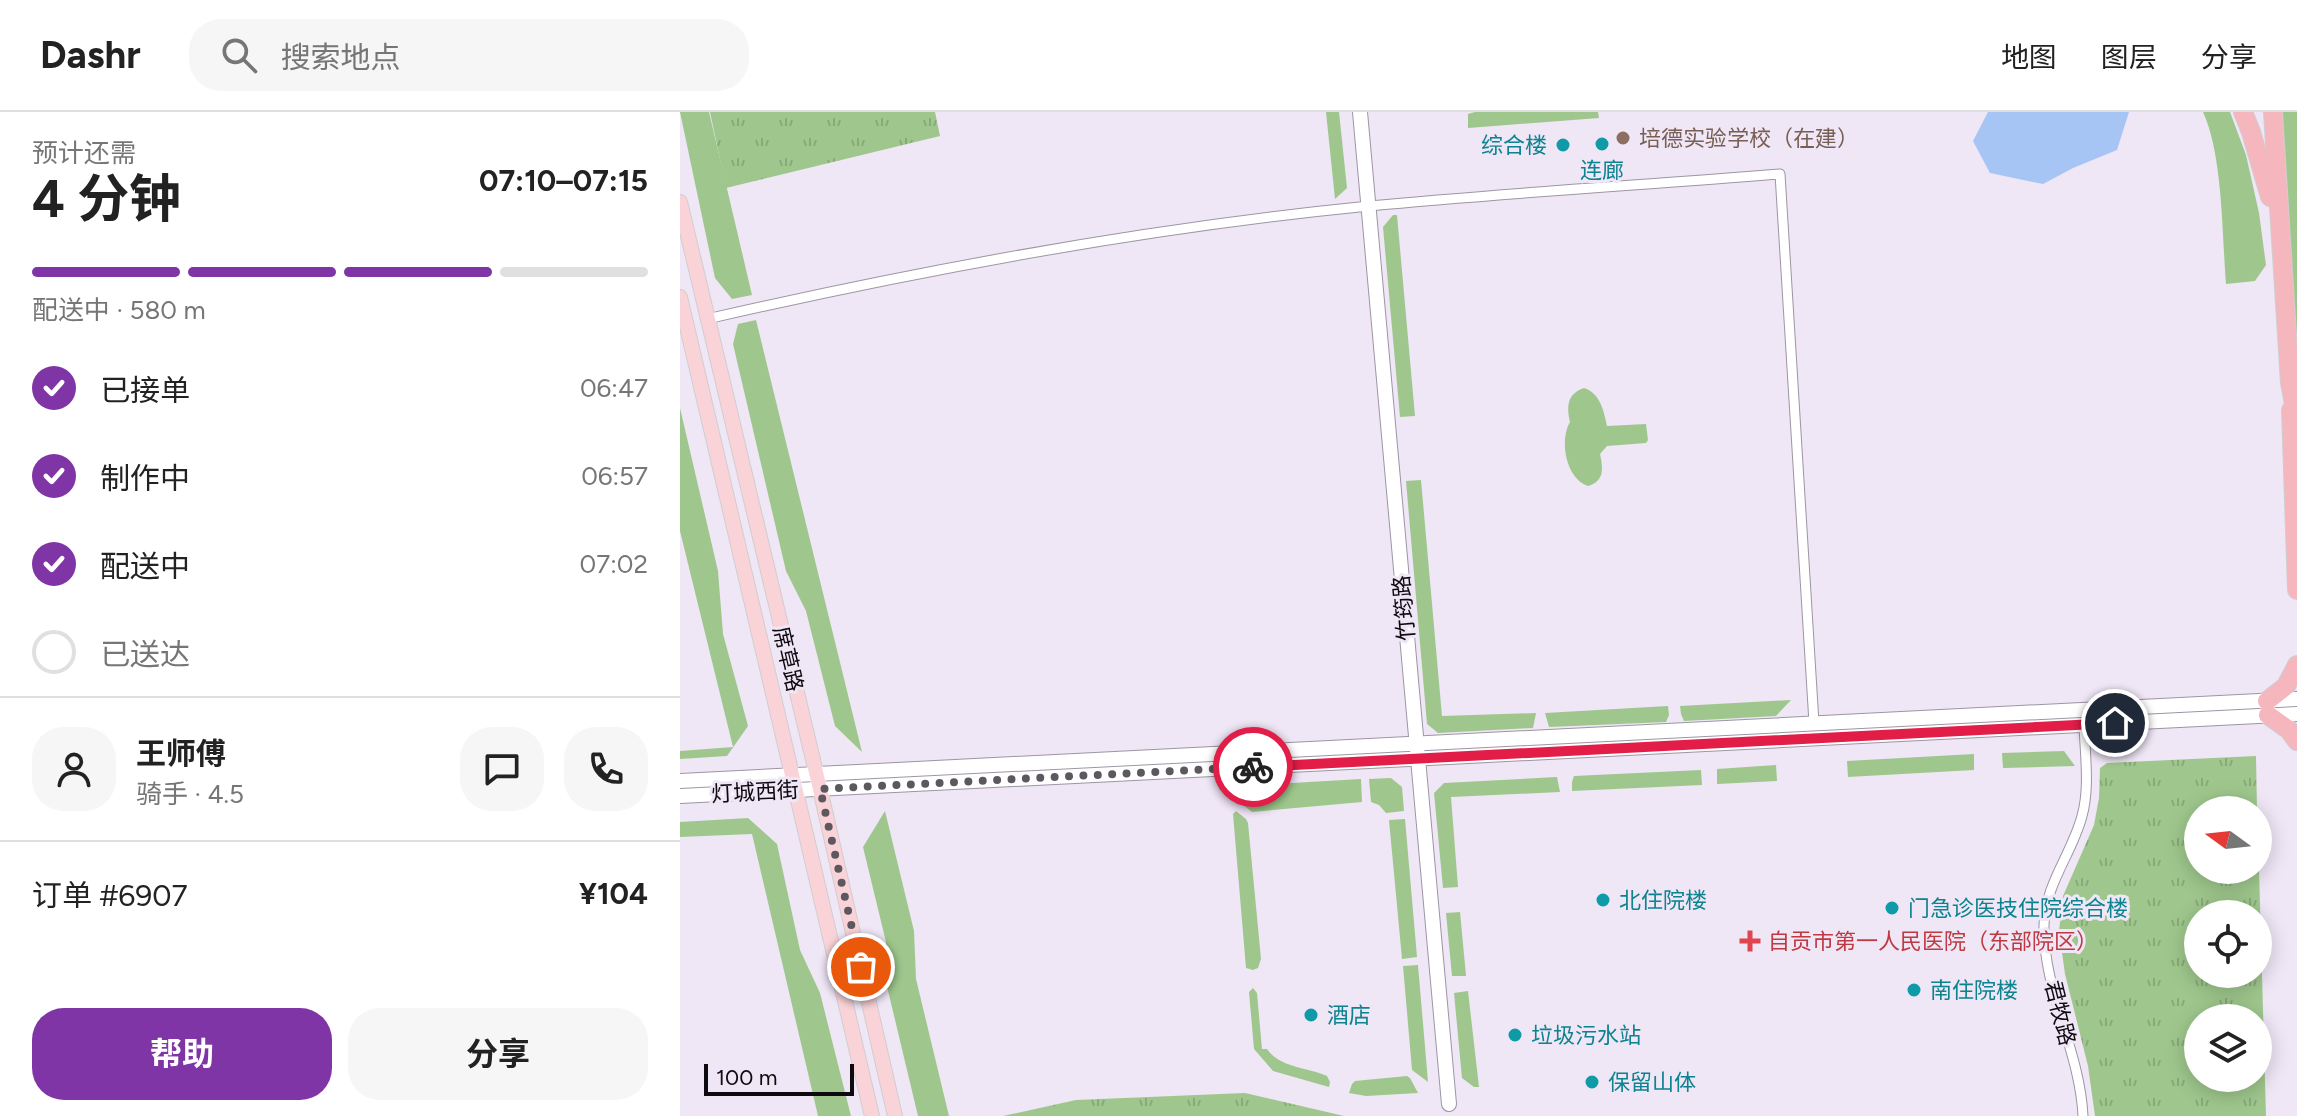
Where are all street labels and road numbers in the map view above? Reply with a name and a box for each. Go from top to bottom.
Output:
street label: 竹筠路 [1388,574,1420,642]
street label: 席草路 [767,624,809,694]
street label: 灯城西街 [710,776,800,808]
street label: 君牧路 [2039,978,2081,1048]

